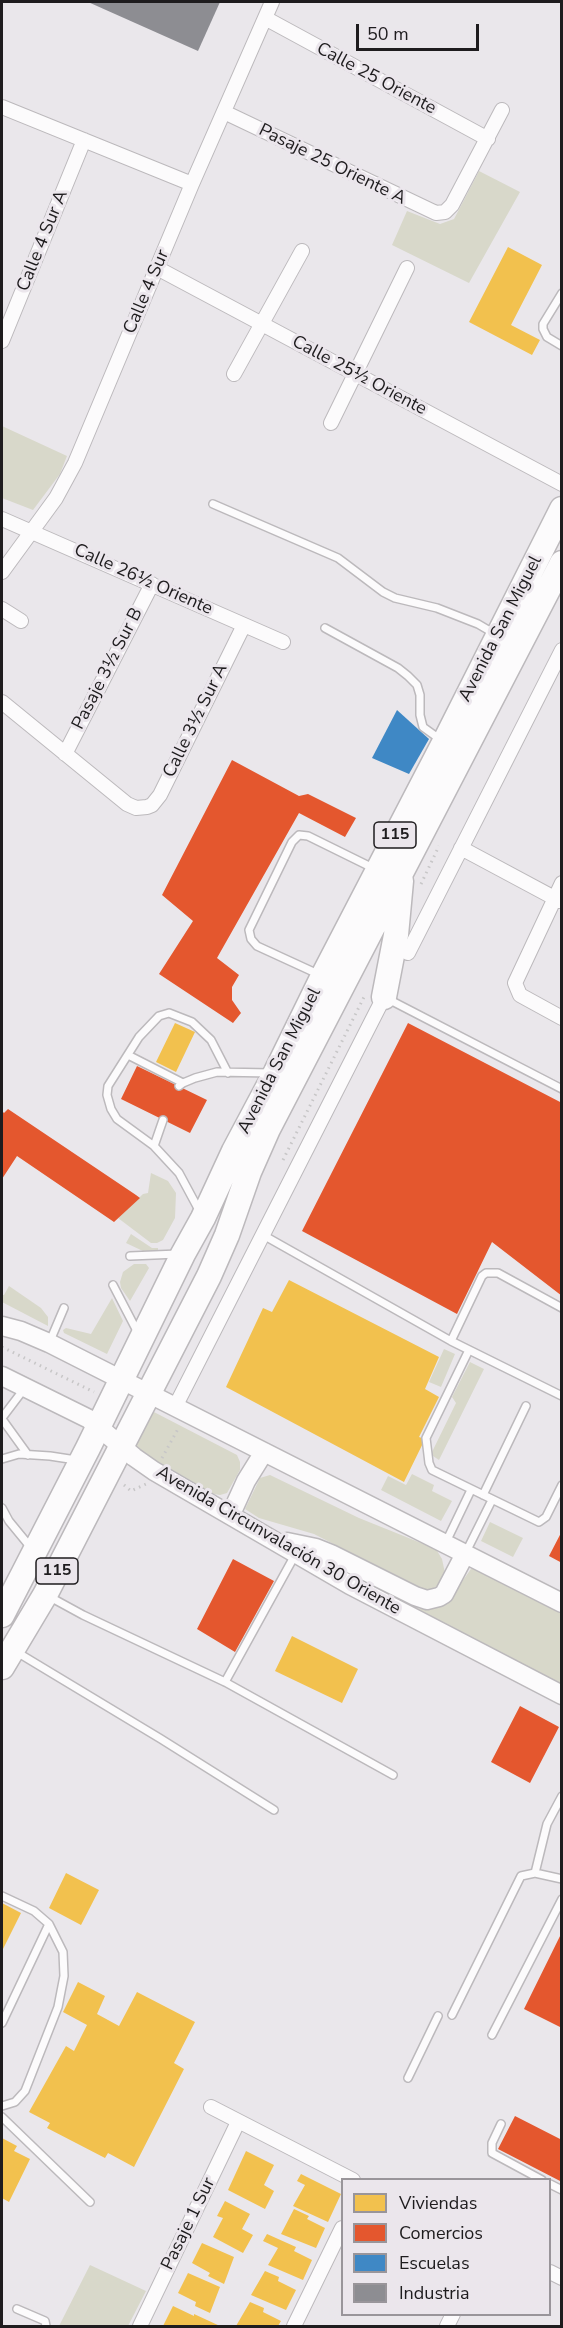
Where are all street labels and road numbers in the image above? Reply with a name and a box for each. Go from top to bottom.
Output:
street label: Calle 25 Oriente [312,38,440,120]
street label: Pasaje 25 Oriente A [255,120,409,210]
street label: Calle 4 Sur A [13,187,73,295]
street label: Calle 4 Sur [120,247,174,337]
street label: Calle 25½ Oriente [288,331,430,421]
street label: Calle 26½ Oriente [70,540,216,620]
street label: Avenida San Miguel [455,552,547,706]
street label: Pasaje 3½ Sur B [68,604,148,734]
street label: Calle 3½ Sur A [159,661,233,781]
road number: 115 [374,822,416,848]
street label: Avenida San Miguel [234,984,326,1138]
street label: Avenida Circunvalación 30 Oriente [152,1462,404,1620]
road number: 115 [36,1558,78,1584]
street label: Pasaje 1 Sur [157,2174,221,2274]

